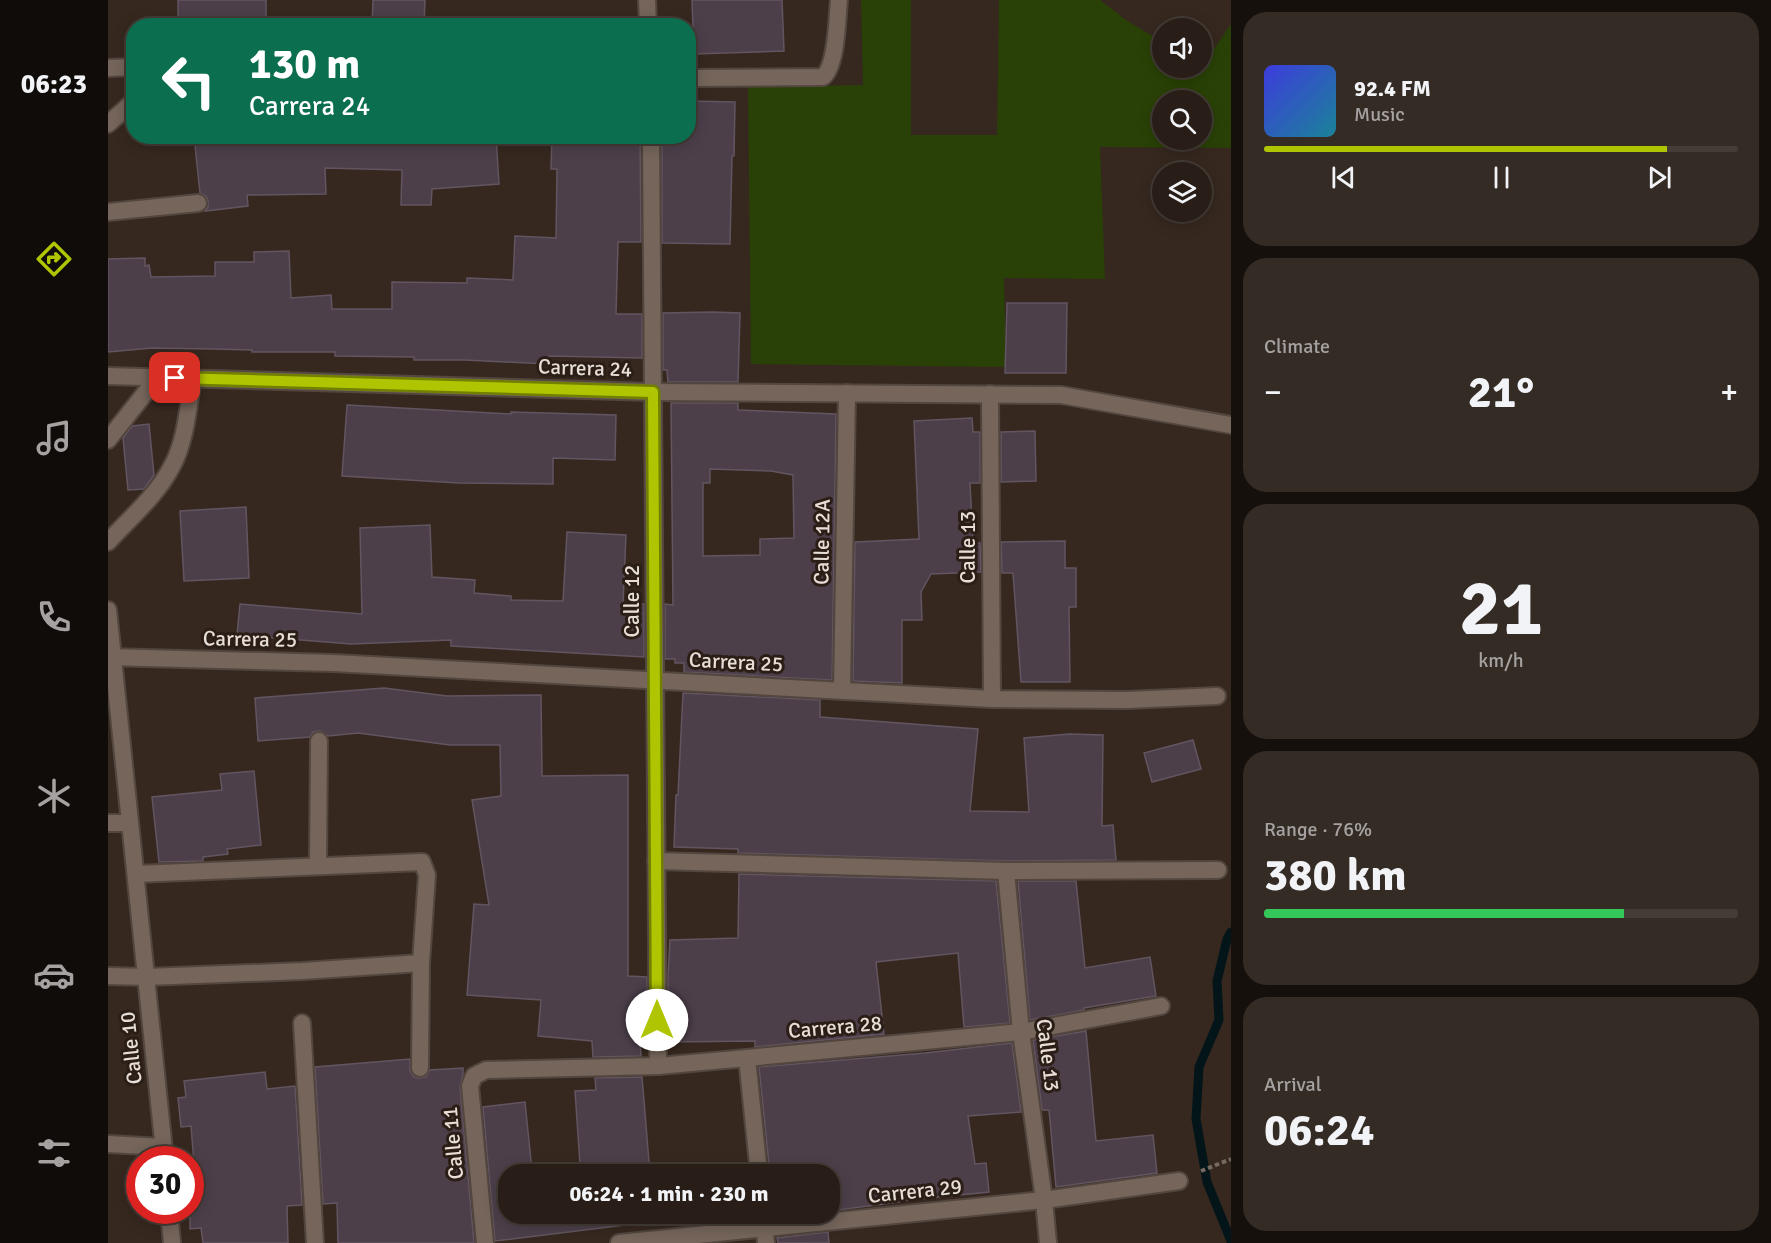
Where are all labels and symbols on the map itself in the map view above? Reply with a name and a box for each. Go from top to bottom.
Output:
pin [149,352,200,403]
street label: Carrera 24 [537,353,633,383]
street label: Calle 12A [808,499,836,585]
street label: Calle 13 [955,511,981,583]
street label: Calle 12 [619,565,645,637]
street label: Carrera 25 [203,625,297,653]
street label: Carrera 25 [688,647,784,677]
position arrow [625,988,689,1052]
street label: Calle 10 [114,1010,148,1086]
street label: Carrera 28 [787,1010,883,1044]
street label: Calle 13 [1031,1017,1065,1093]
street label: Calle 11 [437,1106,469,1180]
speed limit sign: 30 [126,1146,204,1224]
street label: Carrera 29 [867,1173,963,1209]

